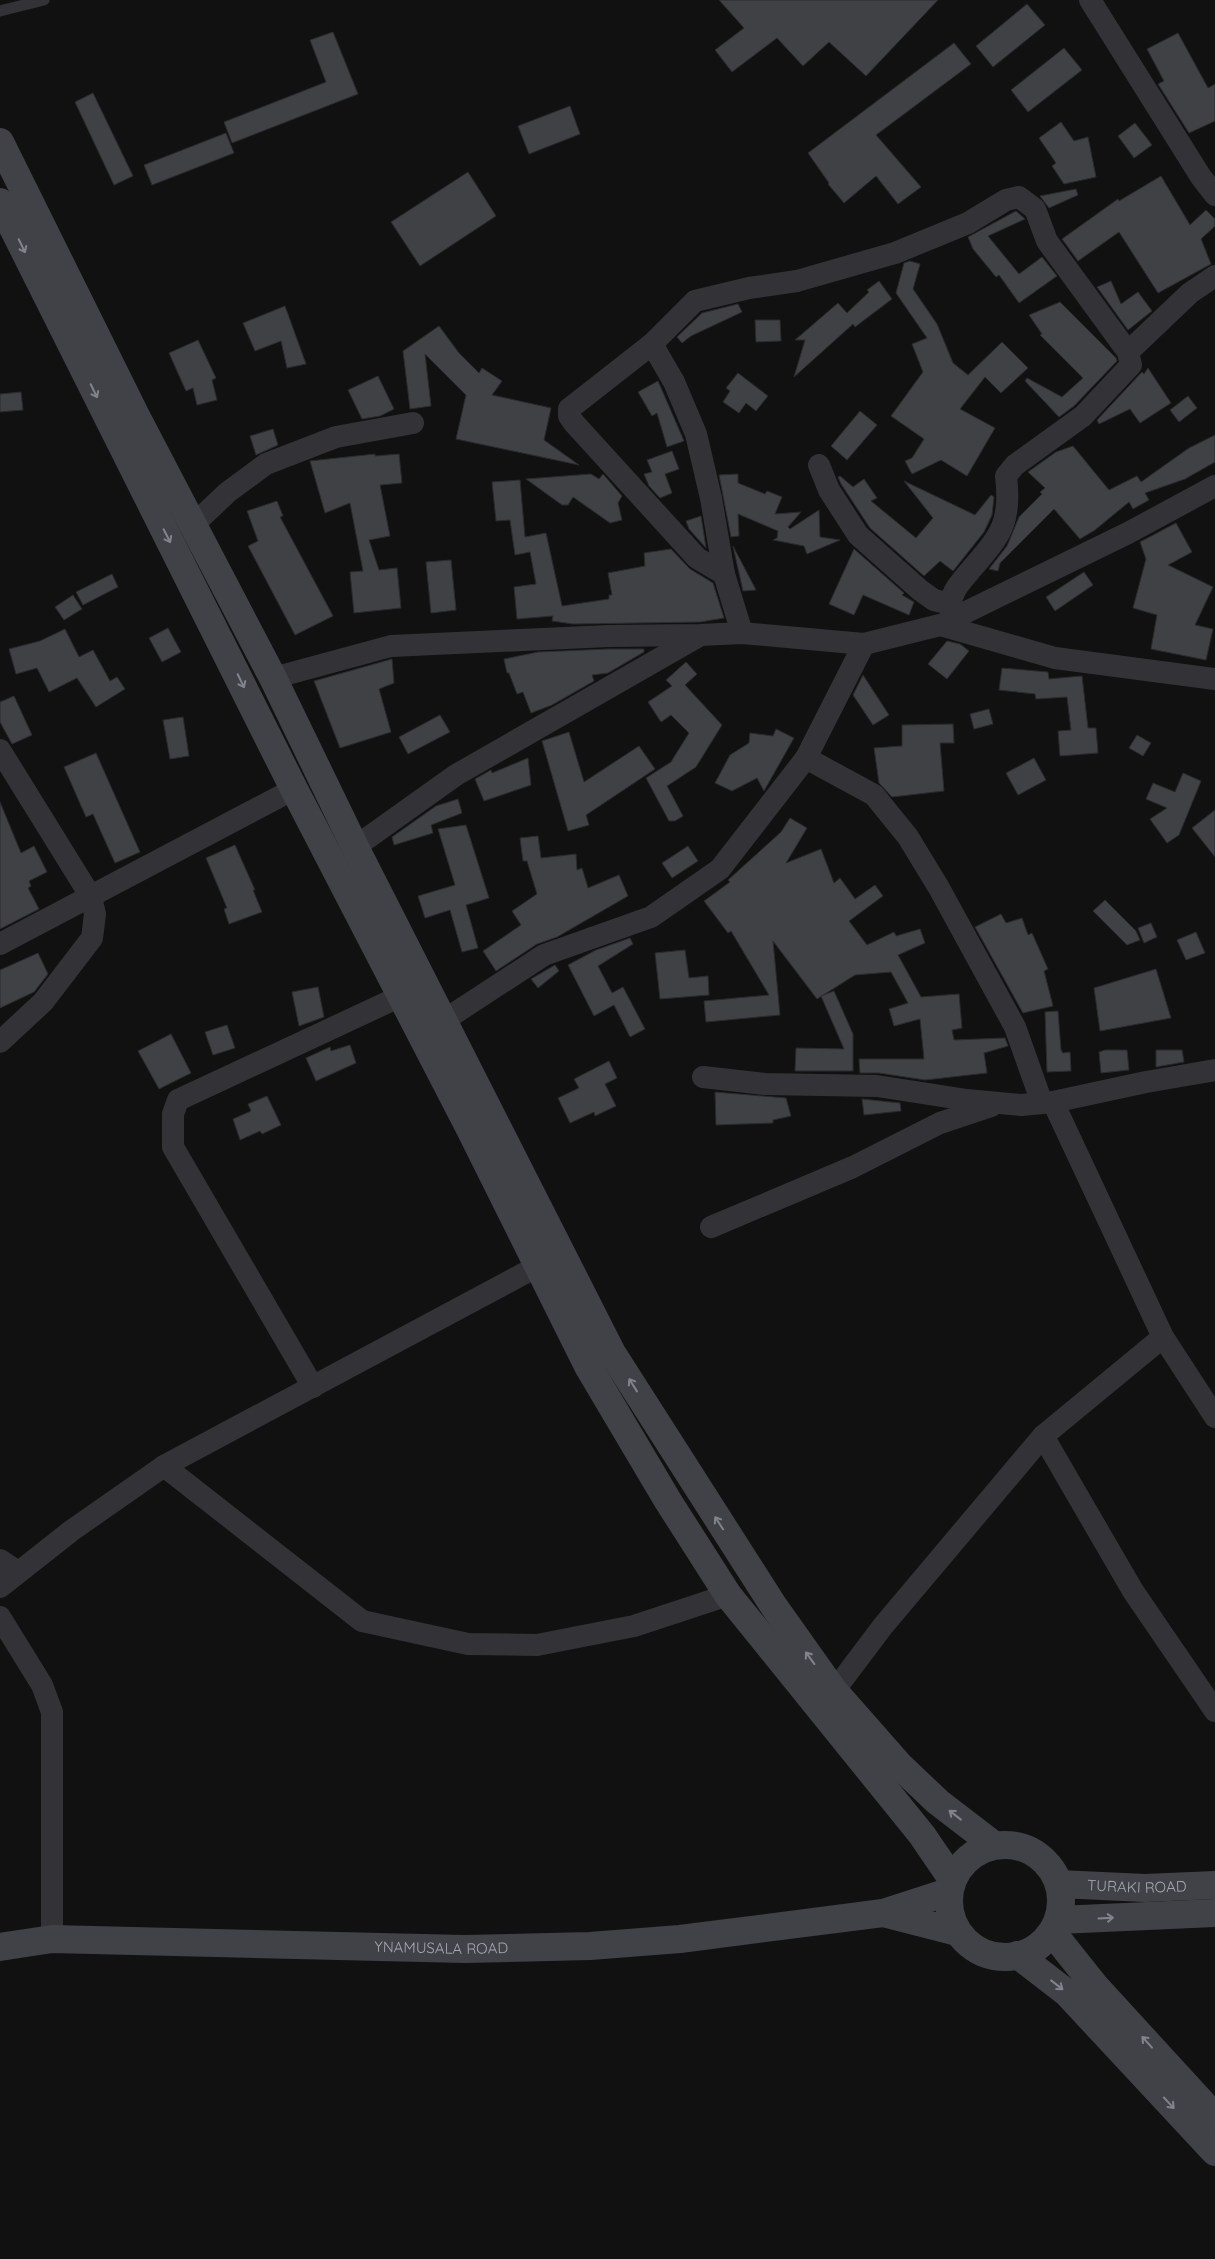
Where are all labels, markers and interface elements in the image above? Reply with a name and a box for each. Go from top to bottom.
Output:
one-way arrow [17,238,27,253]
one-way arrow [90,383,99,398]
one-way arrow [163,528,172,543]
one-way arrow [237,673,246,688]
one-way arrow [627,1379,637,1393]
one-way arrow [714,1516,725,1530]
one-way arrow [805,1651,815,1665]
one-way arrow [949,1810,962,1821]
street label: TURAKI ROAD [1087,1875,1187,1897]
one-way arrow [1098,1913,1114,1922]
street label: YNAMUSALA ROAD [374,1937,509,1958]
one-way arrow [1050,1980,1063,1991]
one-way arrow [1141,2036,1153,2048]
one-way arrow [1163,2096,1175,2109]

